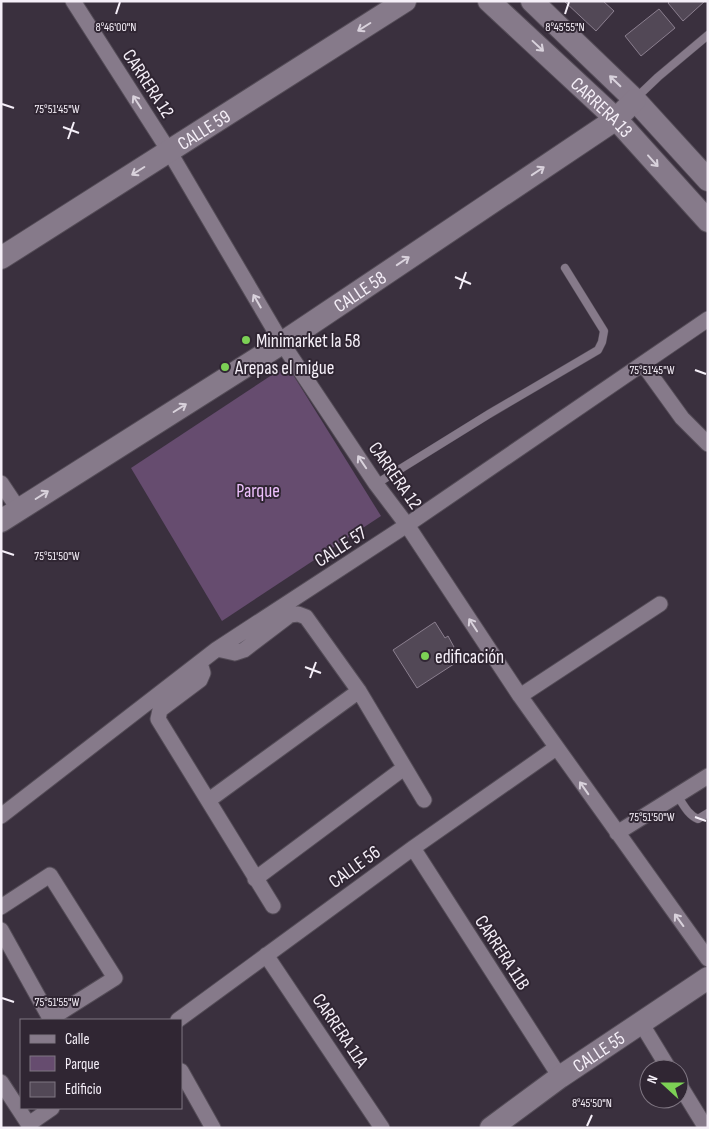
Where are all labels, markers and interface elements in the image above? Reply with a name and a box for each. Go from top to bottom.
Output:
text: 8°46'00"N [96,20,136,35]
text: 8°45'55"N [545,20,585,35]
one-way arrow [357,23,371,33]
one-way arrow [531,40,544,52]
street label: CARRERA 12 [117,45,178,122]
street label: CARRERA 13 [565,73,637,143]
one-way arrow [609,75,621,87]
one-way arrow [132,95,142,109]
text: 75°51'45"W [34,102,80,117]
street label: CALLE 59 [174,105,235,156]
one-way arrow [647,154,659,167]
one-way arrow [132,166,146,176]
one-way arrow [531,166,545,176]
one-way arrow [396,256,410,266]
street label: CALLE 58 [330,266,391,318]
one-way arrow [252,294,262,309]
place label: Minimarket la 58 [256,330,361,353]
marker: Minimarket la 58 [240,334,252,346]
place label: Arepas el migue [234,357,334,380]
marker: Arepas el migue [219,361,231,373]
text: 75°51'45"W [629,363,675,378]
one-way arrow [172,403,186,413]
street label: CARRERA 12 [363,438,426,514]
one-way arrow [356,455,366,469]
park label: Parque [236,480,280,503]
one-way arrow [35,490,49,500]
street label: CALLE 57 [310,522,371,573]
text: 75°51'50"W [34,549,80,564]
one-way arrow [468,618,478,632]
place label: edificación [435,646,504,669]
marker: edificación [419,650,431,662]
one-way arrow [579,781,589,795]
text: 75°51'50"W [629,810,675,825]
street label: CALLE 56 [325,841,385,894]
street label: CARRERA 11B [469,911,534,994]
one-way arrow [674,913,684,927]
street label: CARRERA 11A [307,989,373,1073]
text: 75°51'55"W [35,995,80,1010]
legend [20,1019,182,1109]
street label: CALLE 55 [569,1027,630,1078]
text: Calle [65,1030,89,1049]
text: Parque [65,1055,100,1074]
north arrow [639,1059,689,1109]
text: N [643,1073,662,1086]
text: Edificio [65,1080,102,1099]
text: 8°45'50"N [572,1096,612,1111]

